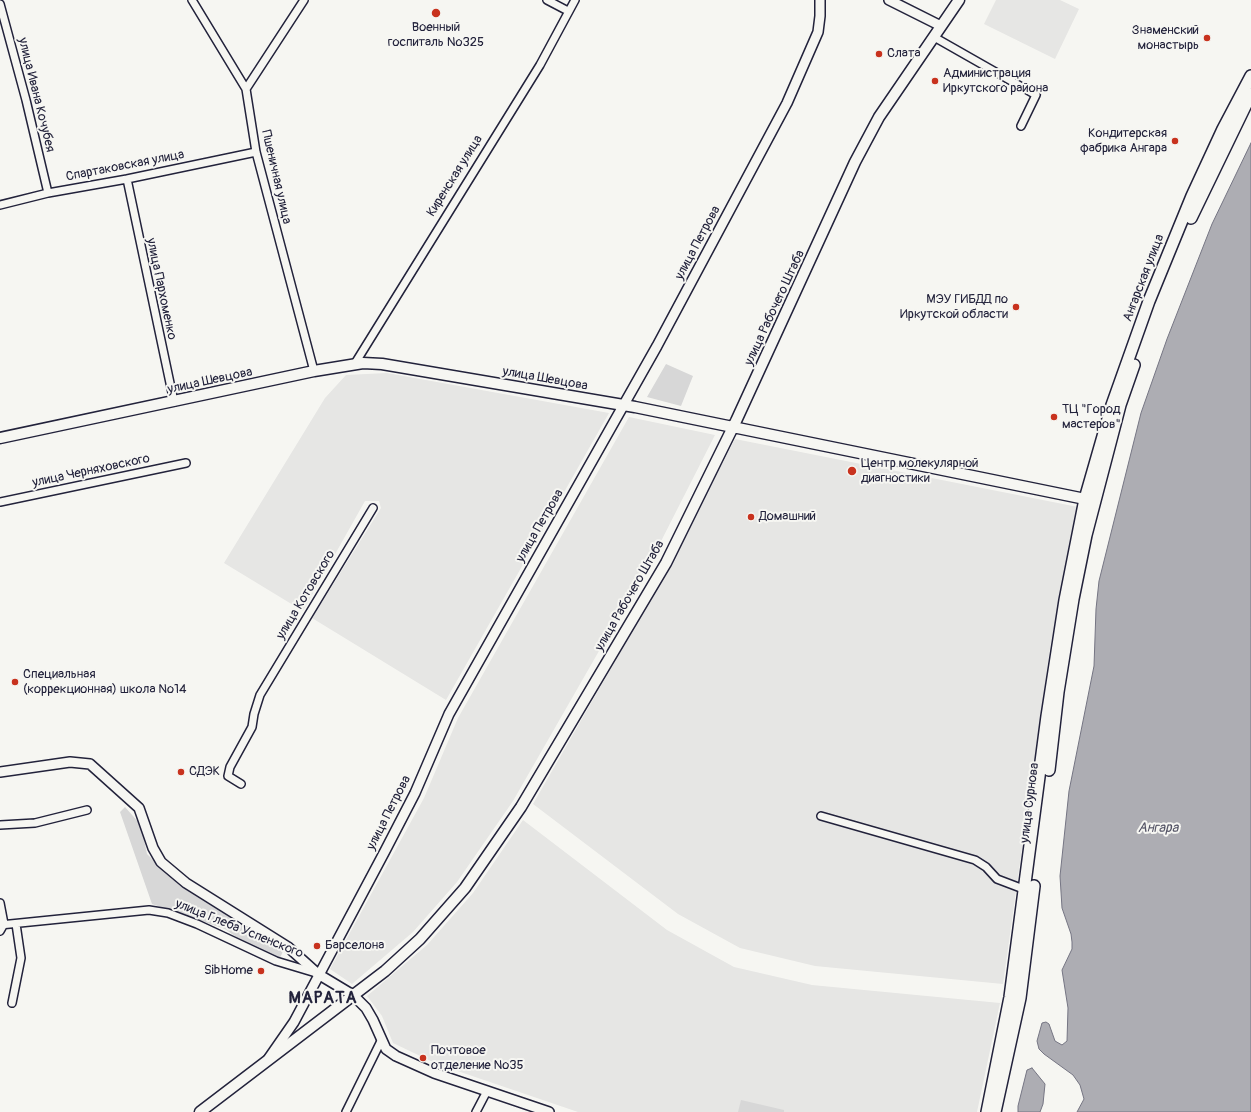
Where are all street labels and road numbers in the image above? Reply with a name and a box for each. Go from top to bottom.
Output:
street label: улица Ивана Кочубея [14,36,58,154]
street label: Пшеничная улица [258,128,294,226]
street label: Киренская улица [424,132,486,220]
street label: Спартаковская улица [65,147,185,185]
street label: улица Петрова [672,203,724,283]
street label: Ангарская улица [1120,232,1168,324]
street label: улица Пархоменко [143,237,179,341]
street label: улица Рабочего Штаба [741,248,809,368]
street label: улица Шевцова [166,364,254,398]
street label: улица Шевцова [501,364,589,394]
street label: улица Черняховского [31,451,151,491]
street label: улица Петрова [513,487,567,565]
street label: улица Рабочего Штаба [592,538,668,654]
street label: улица Котовского [273,548,339,642]
street label: улица Сурнова [1017,762,1043,844]
street label: улица Петрова [364,773,414,853]
street label: улица Глеба Успенского [173,896,305,962]

